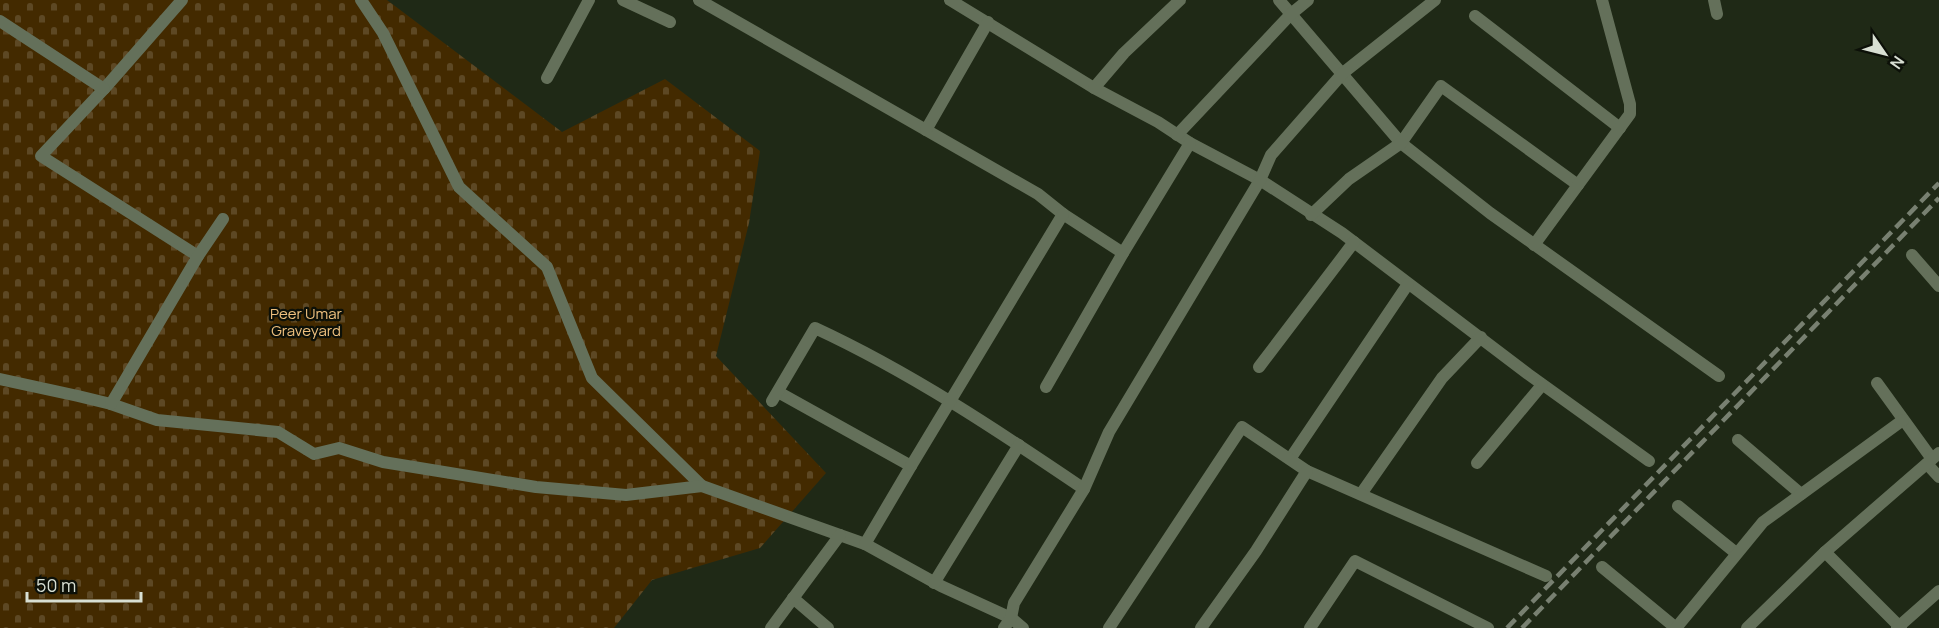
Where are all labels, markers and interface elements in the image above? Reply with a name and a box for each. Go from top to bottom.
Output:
north arrow [1855,24,1915,84]
text: N [1885,52,1910,74]
park label: Peer Umar Graveyard [270,303,343,341]
scale bar [27,565,141,603]
text: 50 m [36,573,76,597]

